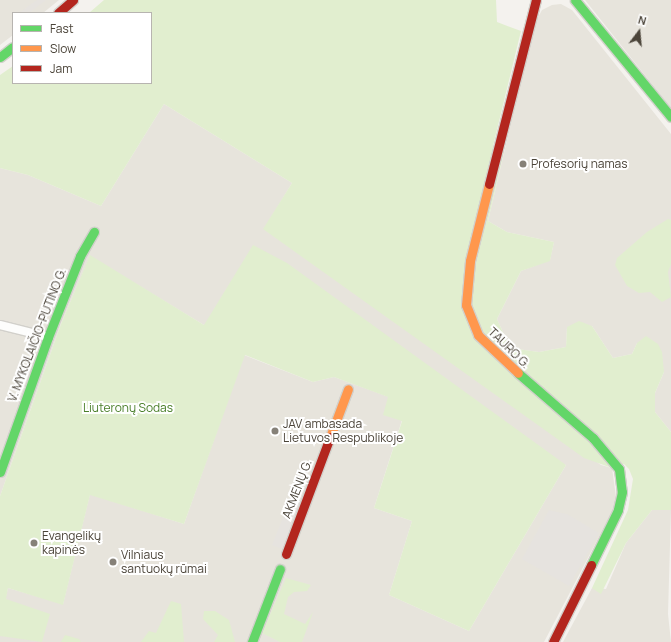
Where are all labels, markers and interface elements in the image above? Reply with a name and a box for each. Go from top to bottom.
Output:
legend [12,12,152,84]
north arrow [619,12,659,52]
text: N [637,12,648,28]
text: Fast [50,20,74,37]
text: Slow [50,40,76,57]
text: Jam [50,60,72,77]
place label: Profesorių namas [531,157,628,171]
marker: Profesorių namas [518,159,528,169]
street label: V. MYKOLAIČIO-PUTINO G. [5,266,69,404]
street label: TAURO G. [485,325,533,371]
park label: Liuteronų Sodas [83,401,173,415]
place label: JAV ambasada Lietuvos Respublikoje [283,417,403,445]
marker: JAV ambasada Lietuvos Respublikoje [270,426,280,436]
street label: AKMENŲ G. [279,458,315,520]
place label: Evangelikų kapinės [42,529,101,557]
marker: Evangelikų kapinės [29,538,39,548]
place label: Vilniaus santuokų rūmai [121,548,207,576]
marker: Vilniaus santuokų rūmai [108,557,118,567]

